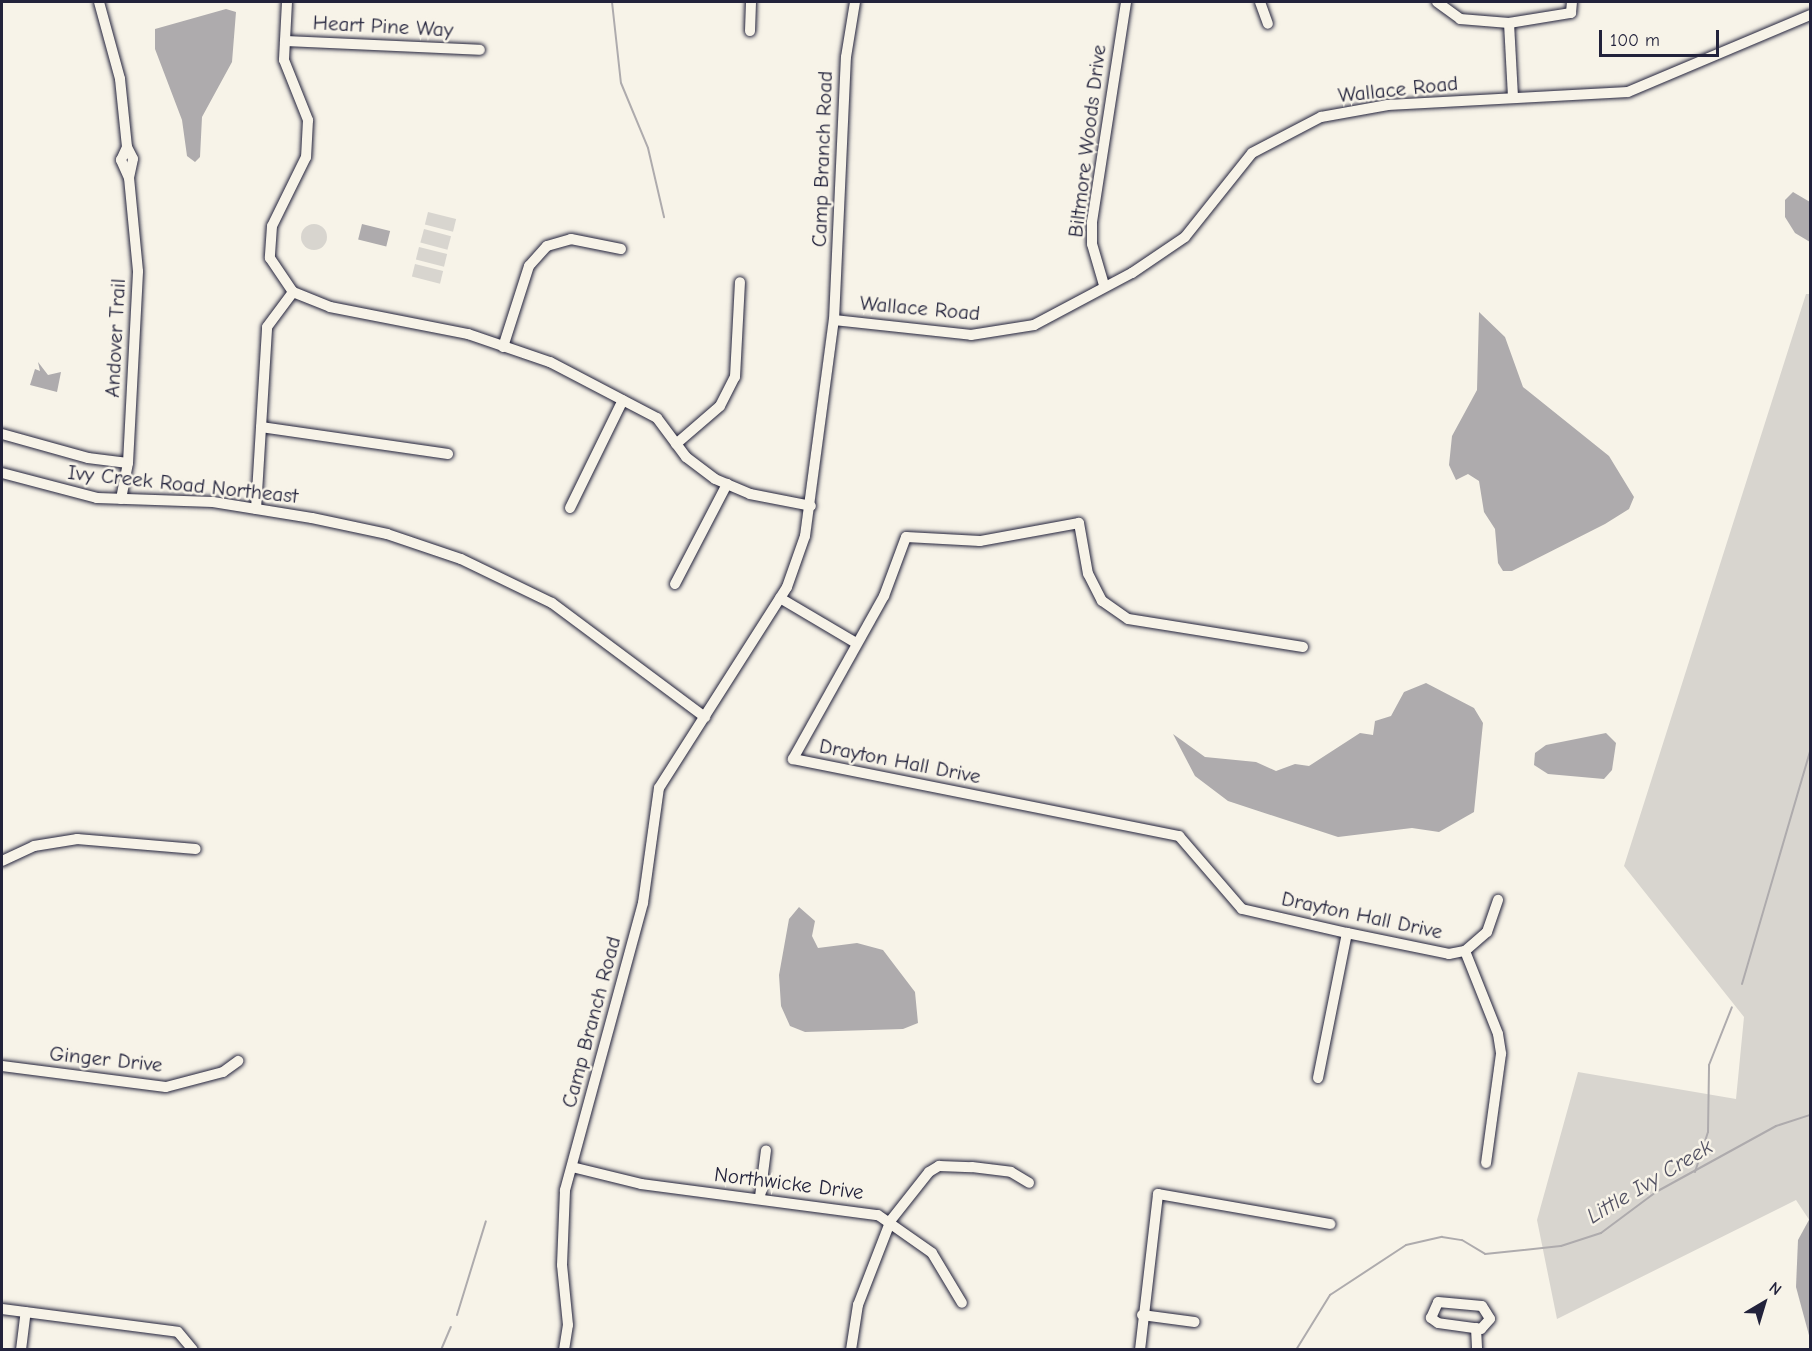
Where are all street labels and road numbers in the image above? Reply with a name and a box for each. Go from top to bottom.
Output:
street label: Heart Pine Way [312,10,454,42]
street label: Biltmore Woods Drive [1063,43,1111,239]
street label: Camp Branch Road [806,70,838,248]
street label: Wallace Road [1337,70,1459,108]
street label: Andover Trail [99,278,131,398]
street label: Wallace Road [859,290,981,326]
street label: Ivy Creek Road Northeast [67,459,299,509]
street label: Drayton Hall Drive [817,733,983,789]
street label: Drayton Hall Drive [1279,886,1445,944]
street label: Camp Branch Road [556,934,626,1110]
street label: Ginger Drive [48,1041,164,1077]
street label: Northwicke Drive [713,1161,865,1205]

